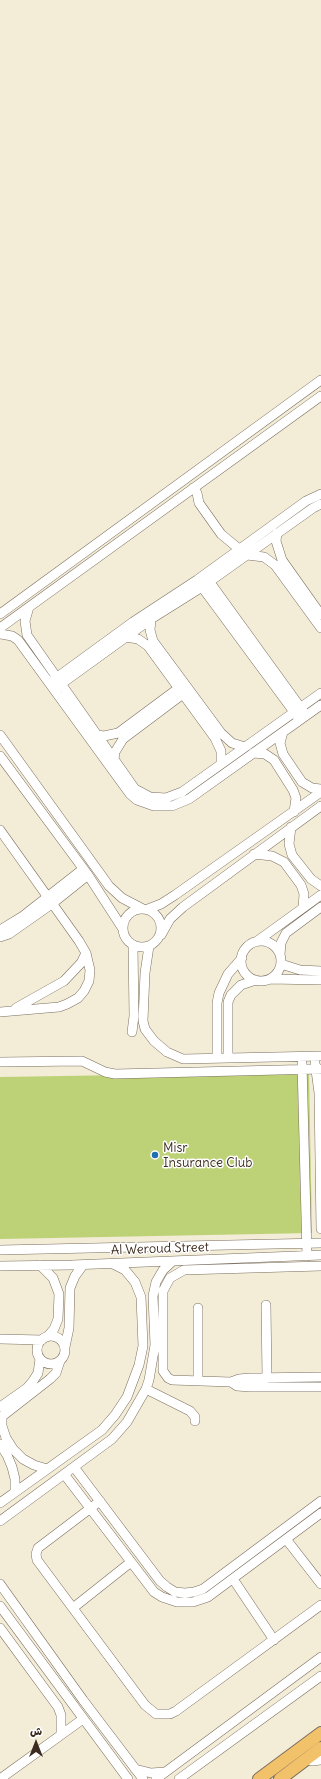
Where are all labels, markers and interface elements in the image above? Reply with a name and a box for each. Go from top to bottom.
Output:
place label: Misr Insurance Club [163,1140,252,1171]
marker: Misr Insurance Club [150,1150,160,1160]
street label: Al Weroud Street [111,1239,209,1259]
north arrow [16,1723,56,1763]
text: ش [30,1724,42,1738]

